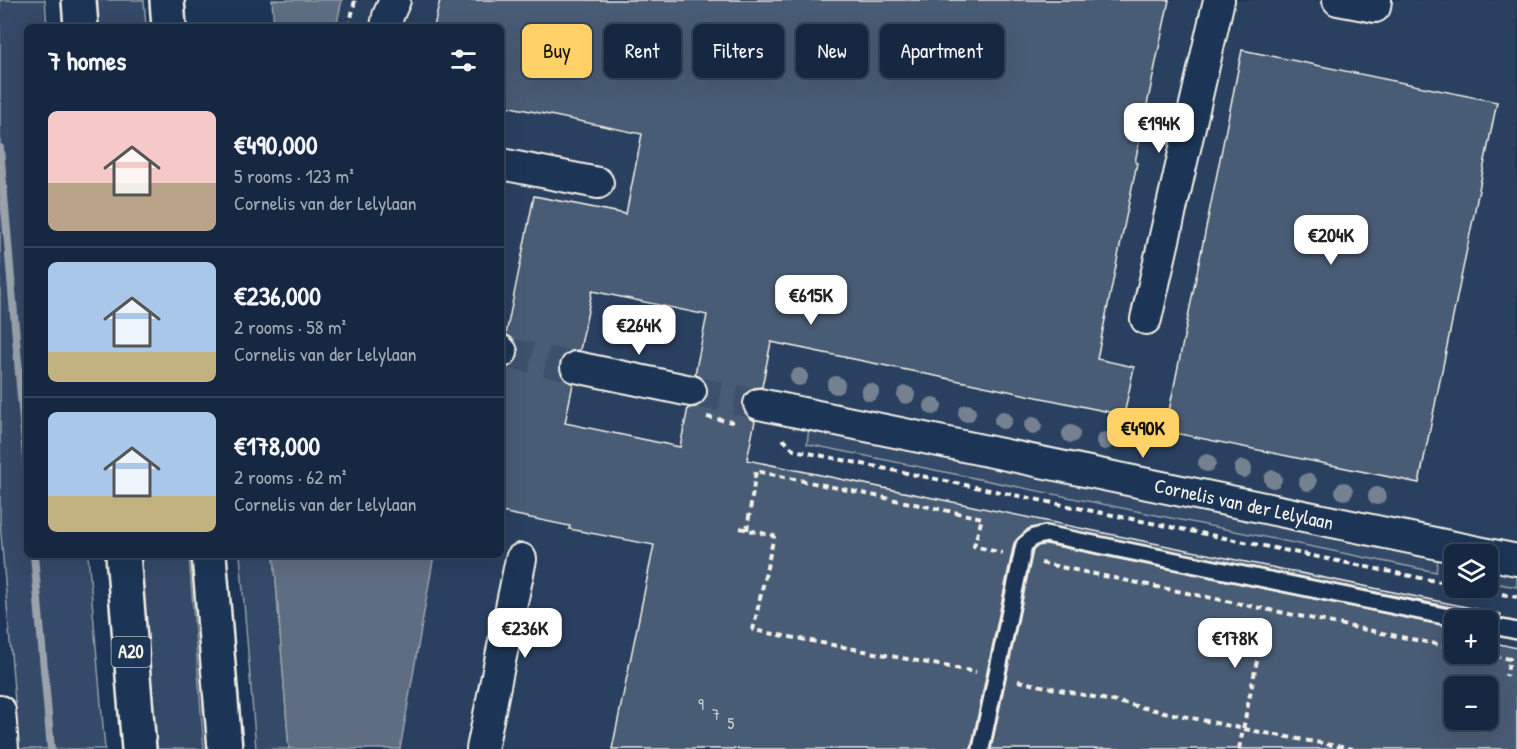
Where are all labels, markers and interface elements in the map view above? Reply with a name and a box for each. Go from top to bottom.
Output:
chip: Buy [522,24,592,78]
chip: Rent [604,24,681,78]
chip: Filters [693,24,784,78]
chip: New [796,24,868,78]
chip: Apartment [880,24,1004,78]
text: 7 homes [48,43,126,78]
icon: filters [447,44,480,77]
pin: €194K [1117,103,1201,154]
text: €194K [1138,109,1180,136]
text: €490,000 [234,127,318,162]
icon: home [96,135,168,207]
text: 5 rooms · 123 m² [234,162,354,189]
text: Cornelis van der Lelylaan [234,189,417,216]
pin: €204K [1289,215,1373,266]
text: €204K [1308,221,1354,248]
pin: €615K [769,275,853,326]
text: €236,000 [234,278,321,313]
text: €615K [789,281,833,308]
icon: home [96,286,168,358]
pin: €264K [597,305,681,356]
text: €264K [617,311,661,338]
text: 2 rooms · 58 m² [234,313,346,340]
text: Cornelis van der Lelylaan [234,340,417,367]
pin: €490K [1101,408,1185,459]
text: €490K [1121,414,1165,441]
text: €178,000 [234,428,320,463]
icon: home [96,436,168,508]
text: 2 rooms · 62 m² [234,463,346,490]
street label: Cornelis van der Lelylaan [1152,471,1336,536]
text: Cornelis van der Lelylaan [234,490,417,517]
map controls [1444,544,1498,730]
button: layers [1444,544,1498,598]
pin: €236K [483,608,567,659]
button: + [1444,610,1498,664]
text: €236K [502,614,548,641]
pin: €178K [1193,618,1277,669]
text: €178K [1212,624,1258,651]
road number: A20 [112,637,150,667]
button: − [1444,676,1498,730]
house number: 9 [698,693,704,715]
house number: 7 [712,703,720,725]
house number: 5 [728,712,735,734]

